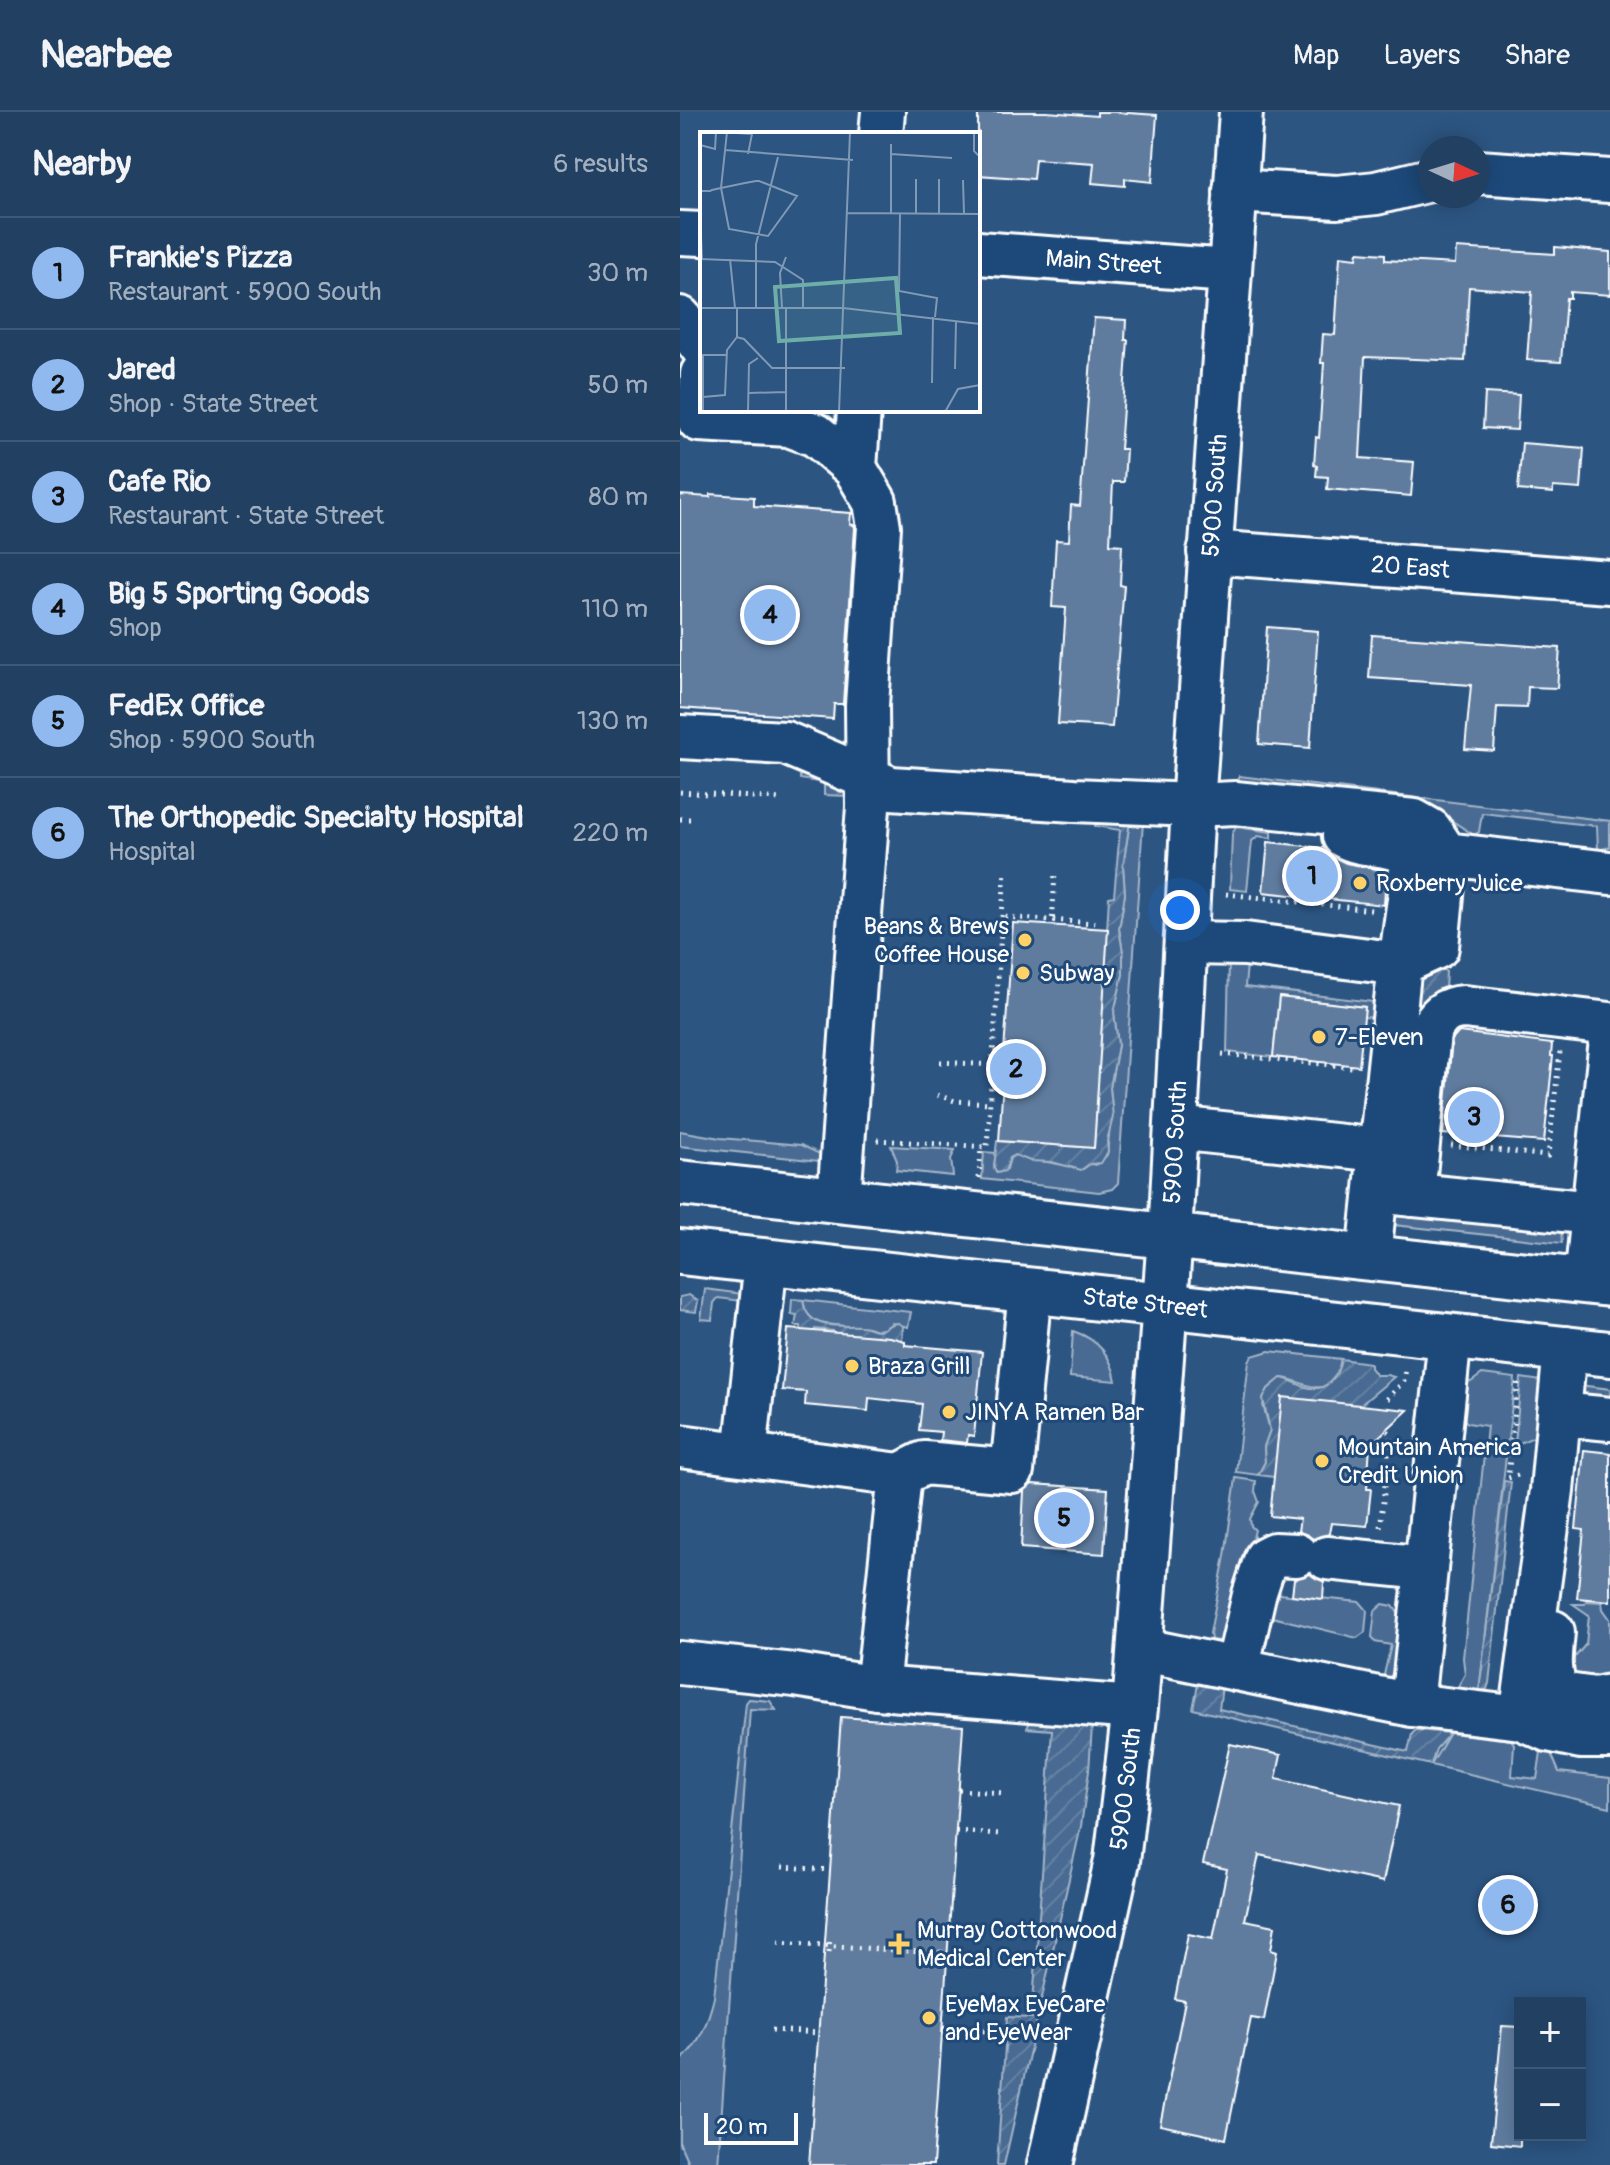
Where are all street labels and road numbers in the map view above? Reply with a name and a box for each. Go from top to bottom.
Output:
street label: Main Street [1045,244,1163,281]
street label: 5900 South [1196,433,1234,558]
street label: 20 East [1370,550,1451,585]
street label: 5900 South [1158,1080,1193,1205]
street label: State Street [1081,1282,1210,1325]
street label: 5900 South [1104,1726,1148,1852]

